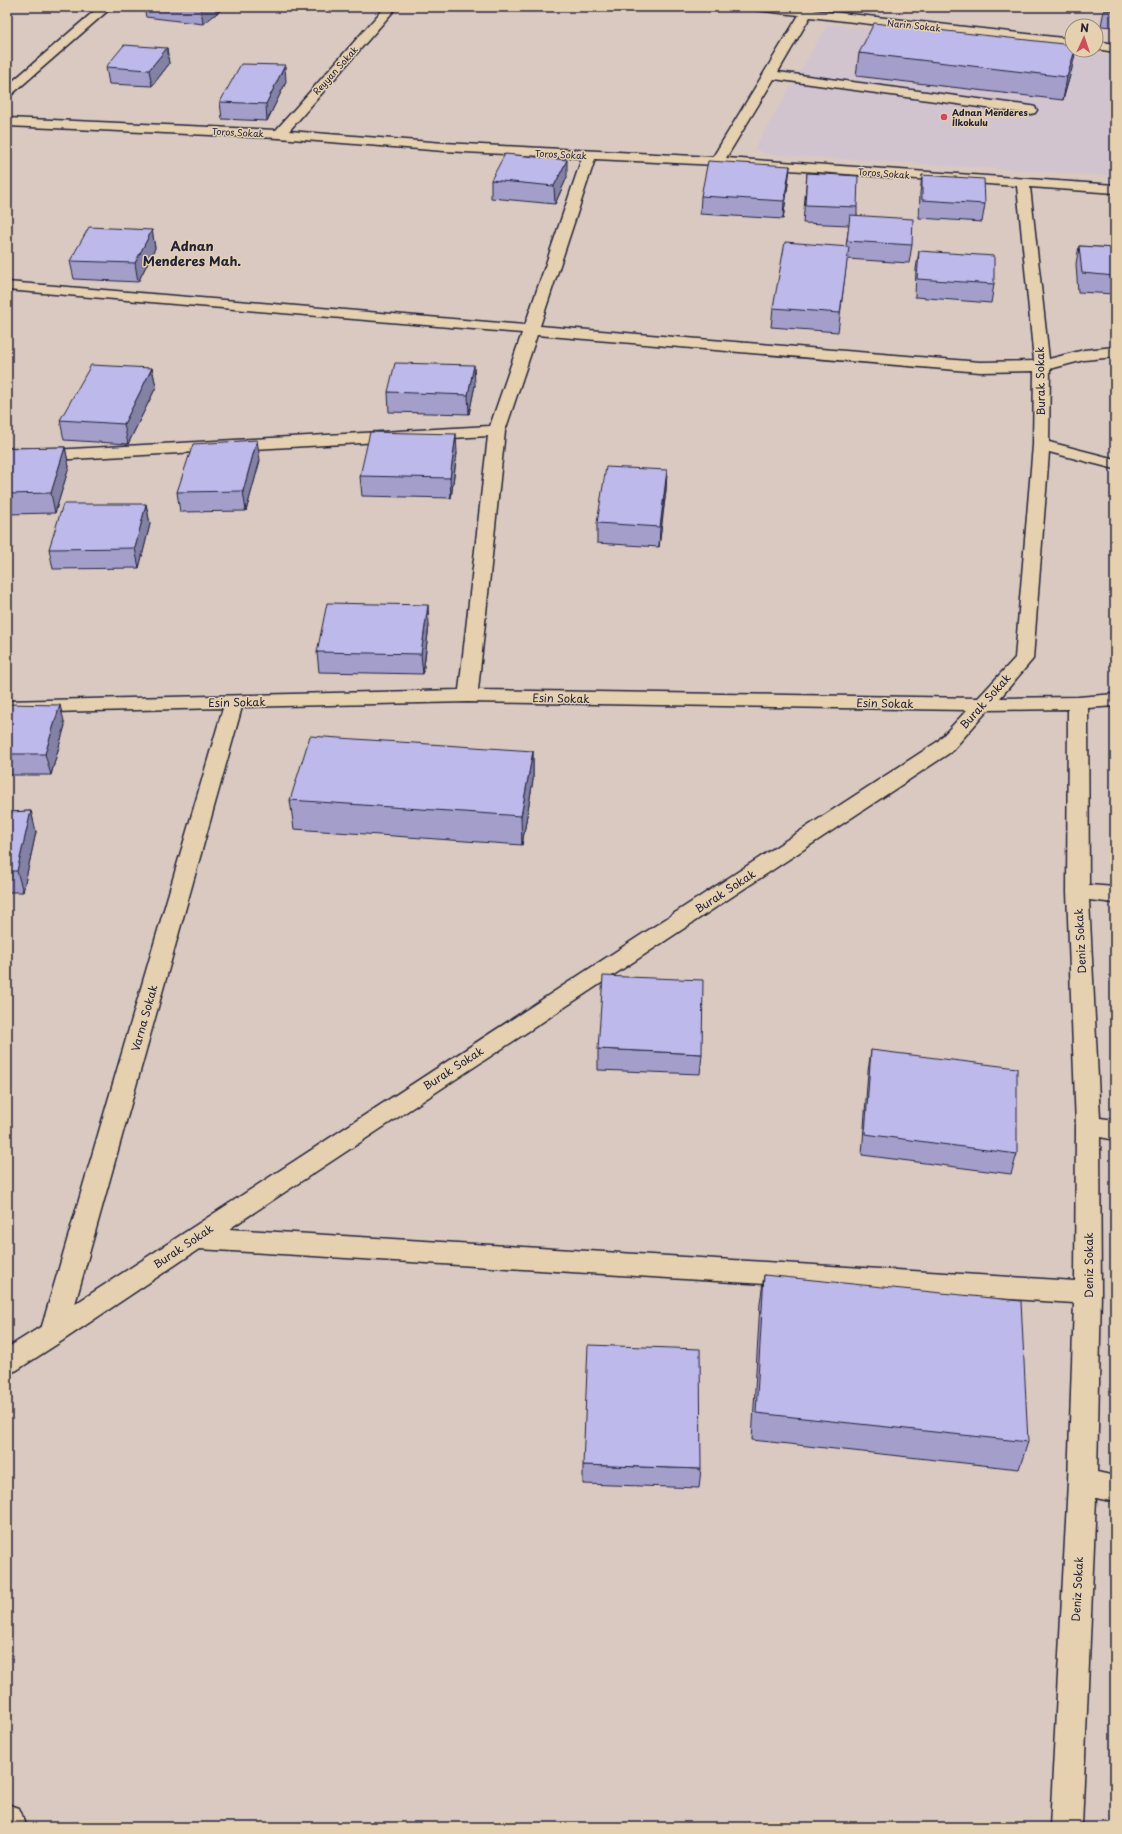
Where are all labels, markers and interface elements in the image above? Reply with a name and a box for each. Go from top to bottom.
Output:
street label: Narin Sokak [886,15,942,35]
north arrow [1064,18,1104,58]
text: N [1080,19,1090,36]
street label: Reyyan Sokak [309,42,361,98]
place label: Adnan Menderes İlkokulu [952,105,1028,129]
marker: Adnan Menderes İlkokulu [939,112,949,122]
street label: Toros Sokak [212,124,264,140]
street label: Toros Sokak [535,146,587,162]
street label: Toros Sokak [858,164,910,182]
district label: Adnan Menderes Mah. [143,236,241,270]
street label: Burak Sokak [1031,346,1049,416]
street label: Burak Sokak [956,669,1015,732]
street label: Esin Sokak [532,689,591,707]
street label: Esin Sokak [208,693,267,711]
street label: Esin Sokak [856,694,915,712]
street label: Burak Sokak [691,865,759,917]
street label: Deniz Sokak [1070,907,1090,974]
street label: Varna Sokak [126,982,162,1053]
street label: Burak Sokak [419,1042,487,1094]
street label: Burak Sokak [150,1219,217,1272]
street label: Deniz Sokak [1080,1232,1097,1298]
street label: Deniz Sokak [1067,1555,1087,1622]

